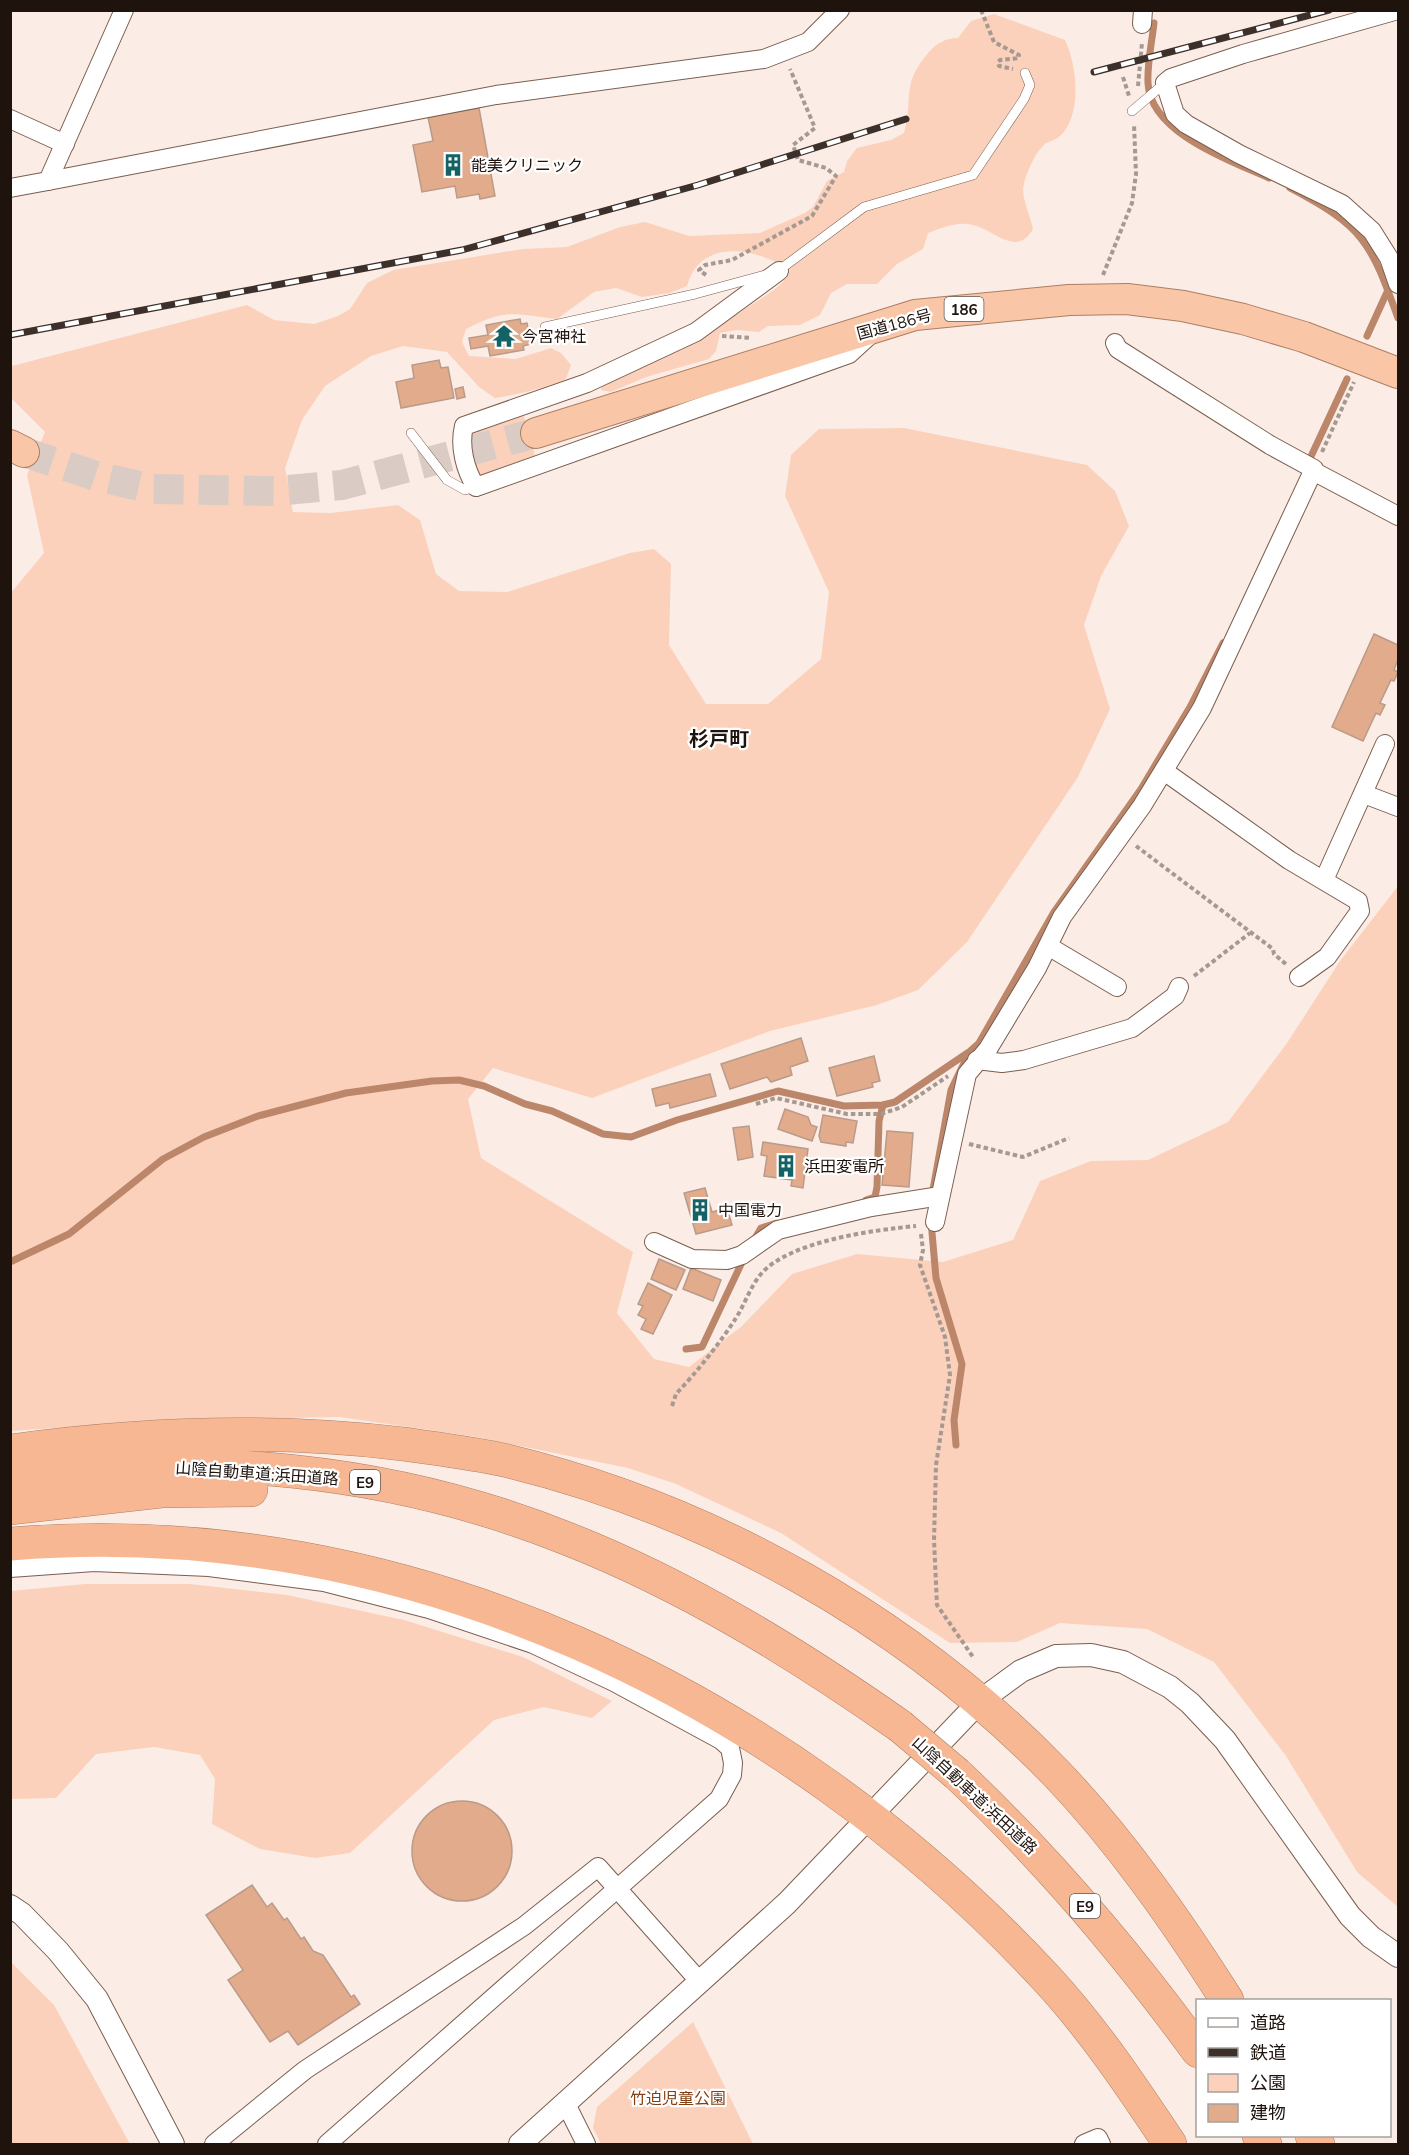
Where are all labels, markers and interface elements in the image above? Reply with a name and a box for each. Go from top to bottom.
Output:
building icon: 能美クリニック [440,152,466,178]
place label: 能美クリニック [471,155,583,175]
road number: 186 [944,297,984,321]
street label: 国道186号 [854,304,934,344]
temple icon: 今宮神社 [491,323,517,349]
place label: 今宮神社 [522,326,586,346]
district label: 杉戸町 [689,726,749,751]
building icon: 浜田変電所 [773,1153,799,1179]
place label: 浜田変電所 [804,1156,884,1176]
building icon: 中国電力 [687,1197,713,1223]
place label: 中国電力 [718,1200,782,1220]
street label: 山陰自動車道;浜田道路 [175,1457,339,1489]
road number: E9 [350,1470,380,1494]
street label: 山陰自動車道;浜田道路 [908,1732,1042,1858]
road number: E9 [1070,1894,1100,1918]
legend [1196,1999,1391,2137]
text: 道路 [1250,2011,1286,2034]
text: 鉄道 [1250,2041,1286,2064]
text: 公園 [1250,2071,1286,2094]
park label: 竹迫児童公園 [630,2088,726,2108]
text: 建物 [1250,2101,1286,2124]

